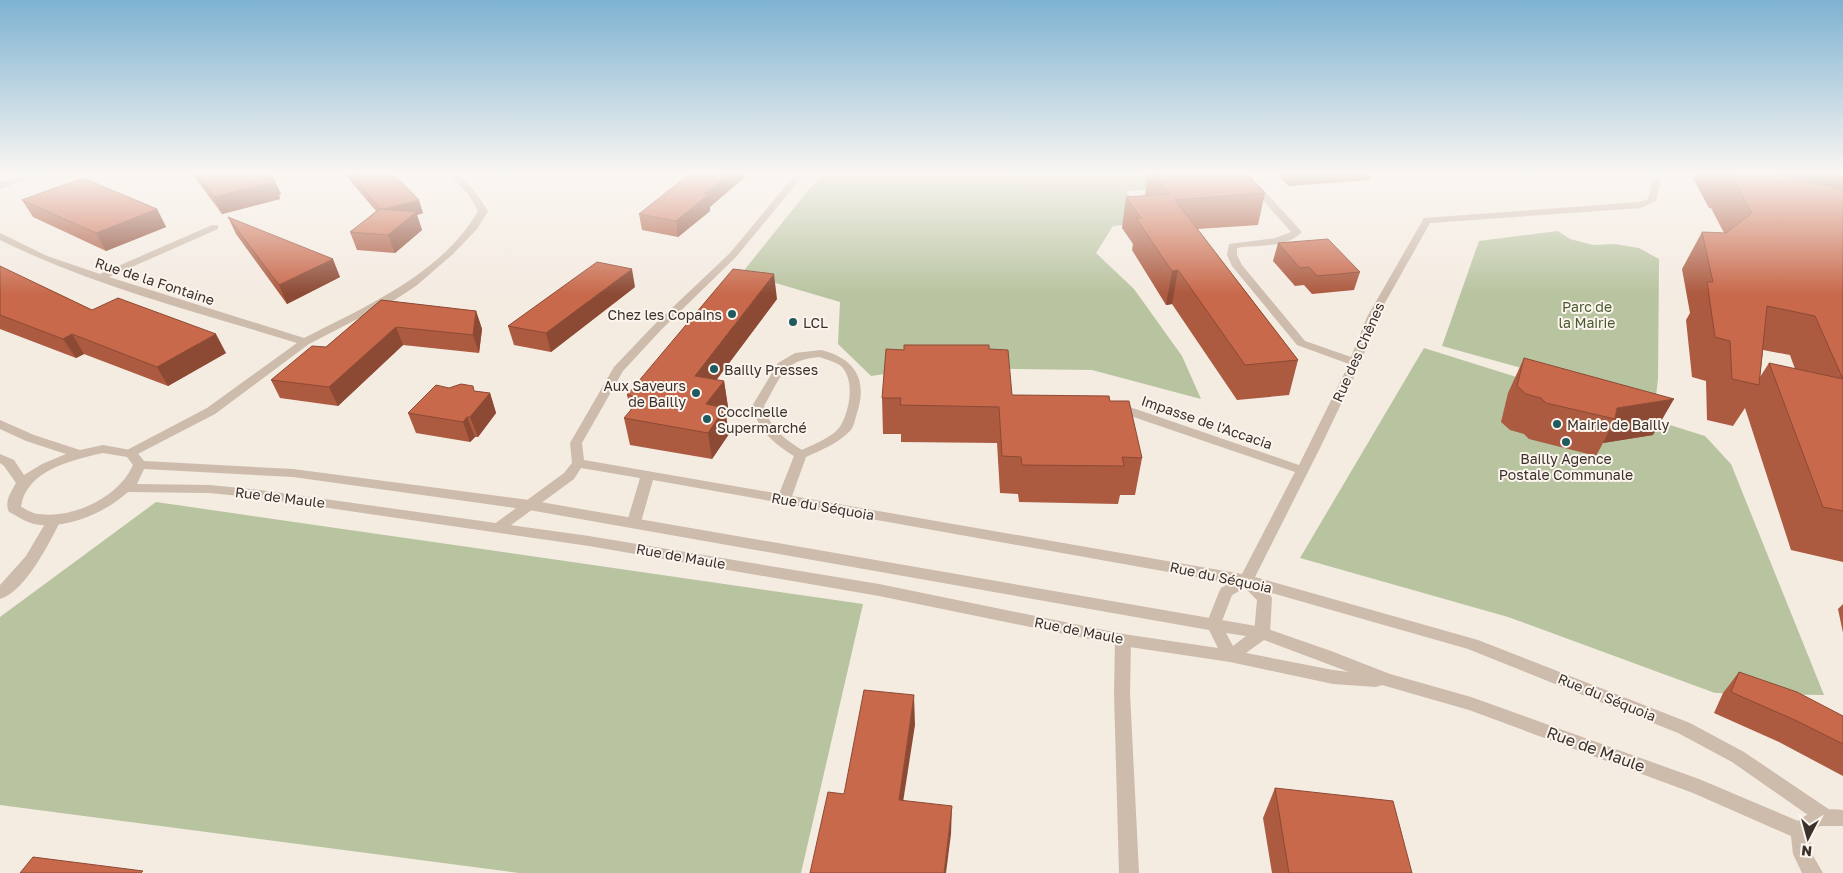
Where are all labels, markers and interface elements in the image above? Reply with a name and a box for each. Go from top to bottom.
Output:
street label: Rue de la Fontaine [93,254,217,308]
park label: Parc de la Mairie [1559,298,1615,331]
street label: Rue des Chênes [1328,299,1388,405]
place label: Chez les Copains [608,306,722,323]
marker: Chez les Copains [726,308,738,320]
place label: LCL [803,314,828,331]
marker: LCL [787,316,799,328]
place label: Bailly Presses [724,361,818,378]
marker: Bailly Presses [708,363,720,375]
place label: Aux Saveurs de Bailly [604,377,686,410]
marker: Aux Saveurs de Bailly [690,387,702,399]
street label: Impasse de l'Accacia [1139,392,1275,452]
place label: Coccinelle Supermarché [717,403,807,436]
marker: Coccinelle Supermarché [701,413,713,425]
place label: Mairie de Bailly [1567,416,1669,433]
marker: Mairie de Bailly [1551,418,1563,430]
marker: Bailly Agence Postale Communale [1560,436,1572,448]
place label: Bailly Agence Postale Communale [1499,450,1633,483]
street label: Rue de Maule [234,483,326,511]
street label: Rue du Séquoia [770,489,876,523]
street label: Rue de Maule [635,540,727,572]
street label: Rue du Séquoia [1168,558,1274,596]
street label: Rue de Maule [1033,613,1125,647]
street label: Rue du Séquoia [1556,670,1658,724]
street label: Rue de Maule [1544,722,1648,776]
north arrow [1783,813,1833,863]
text: N [1800,842,1813,860]

